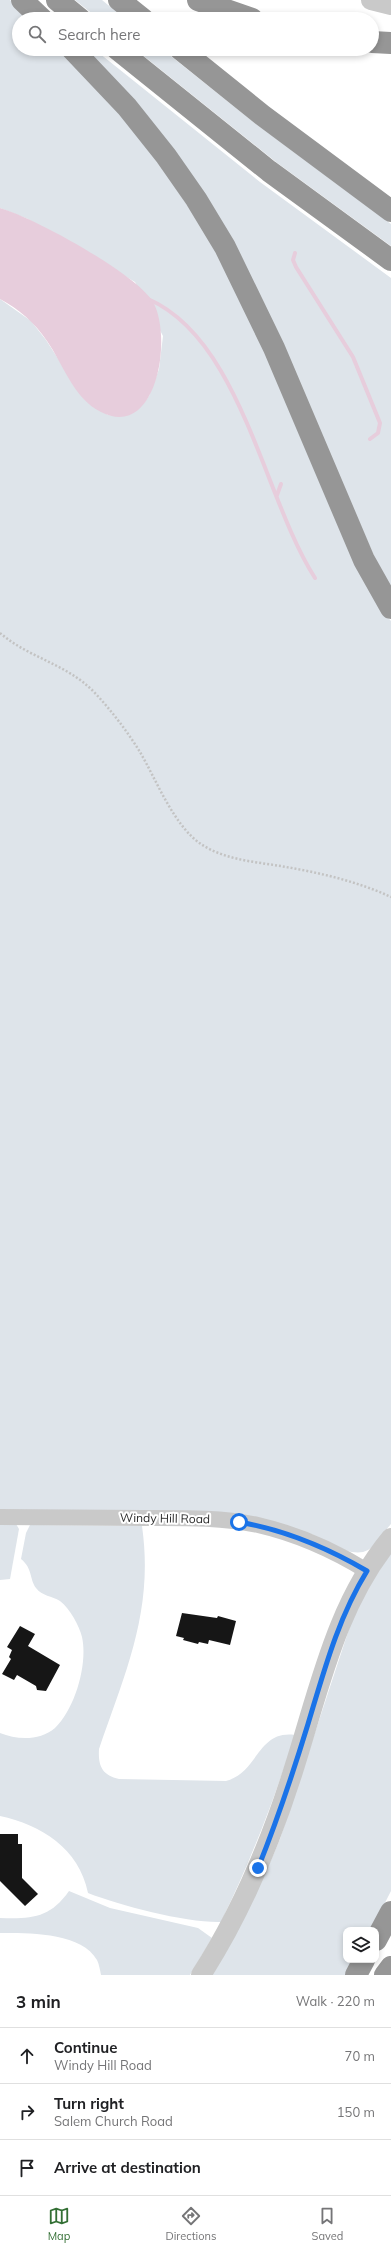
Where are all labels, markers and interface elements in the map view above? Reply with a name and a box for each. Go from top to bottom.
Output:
search box [12,12,379,56]
icon: search [26,23,48,45]
text: Search here [58,25,140,44]
street label: Windy Hill Road [120,1510,210,1526]
route start [230,1513,248,1531]
route end [249,1859,267,1877]
map controls [343,1927,379,1963]
button: layers [343,1927,379,1963]
text: 3 min [16,1991,61,2012]
text: Walk · 220 m [296,1993,375,2009]
text: Continue [54,2038,117,2057]
icon: ahead [16,2045,38,2067]
text: 70 m [345,2048,375,2064]
text: Windy Hill Road [54,2057,152,2073]
text: Turn right [54,2094,124,2113]
icon: right [16,2101,38,2123]
text: 150 m [337,2104,375,2120]
text: Salem Church Road [54,2113,173,2129]
icon: arrive [16,2157,38,2179]
text: Arrive at destination [54,2158,201,2177]
tab: Map [48,2205,70,2243]
tab: Directions [166,2205,216,2243]
tab: Saved [312,2205,343,2243]

